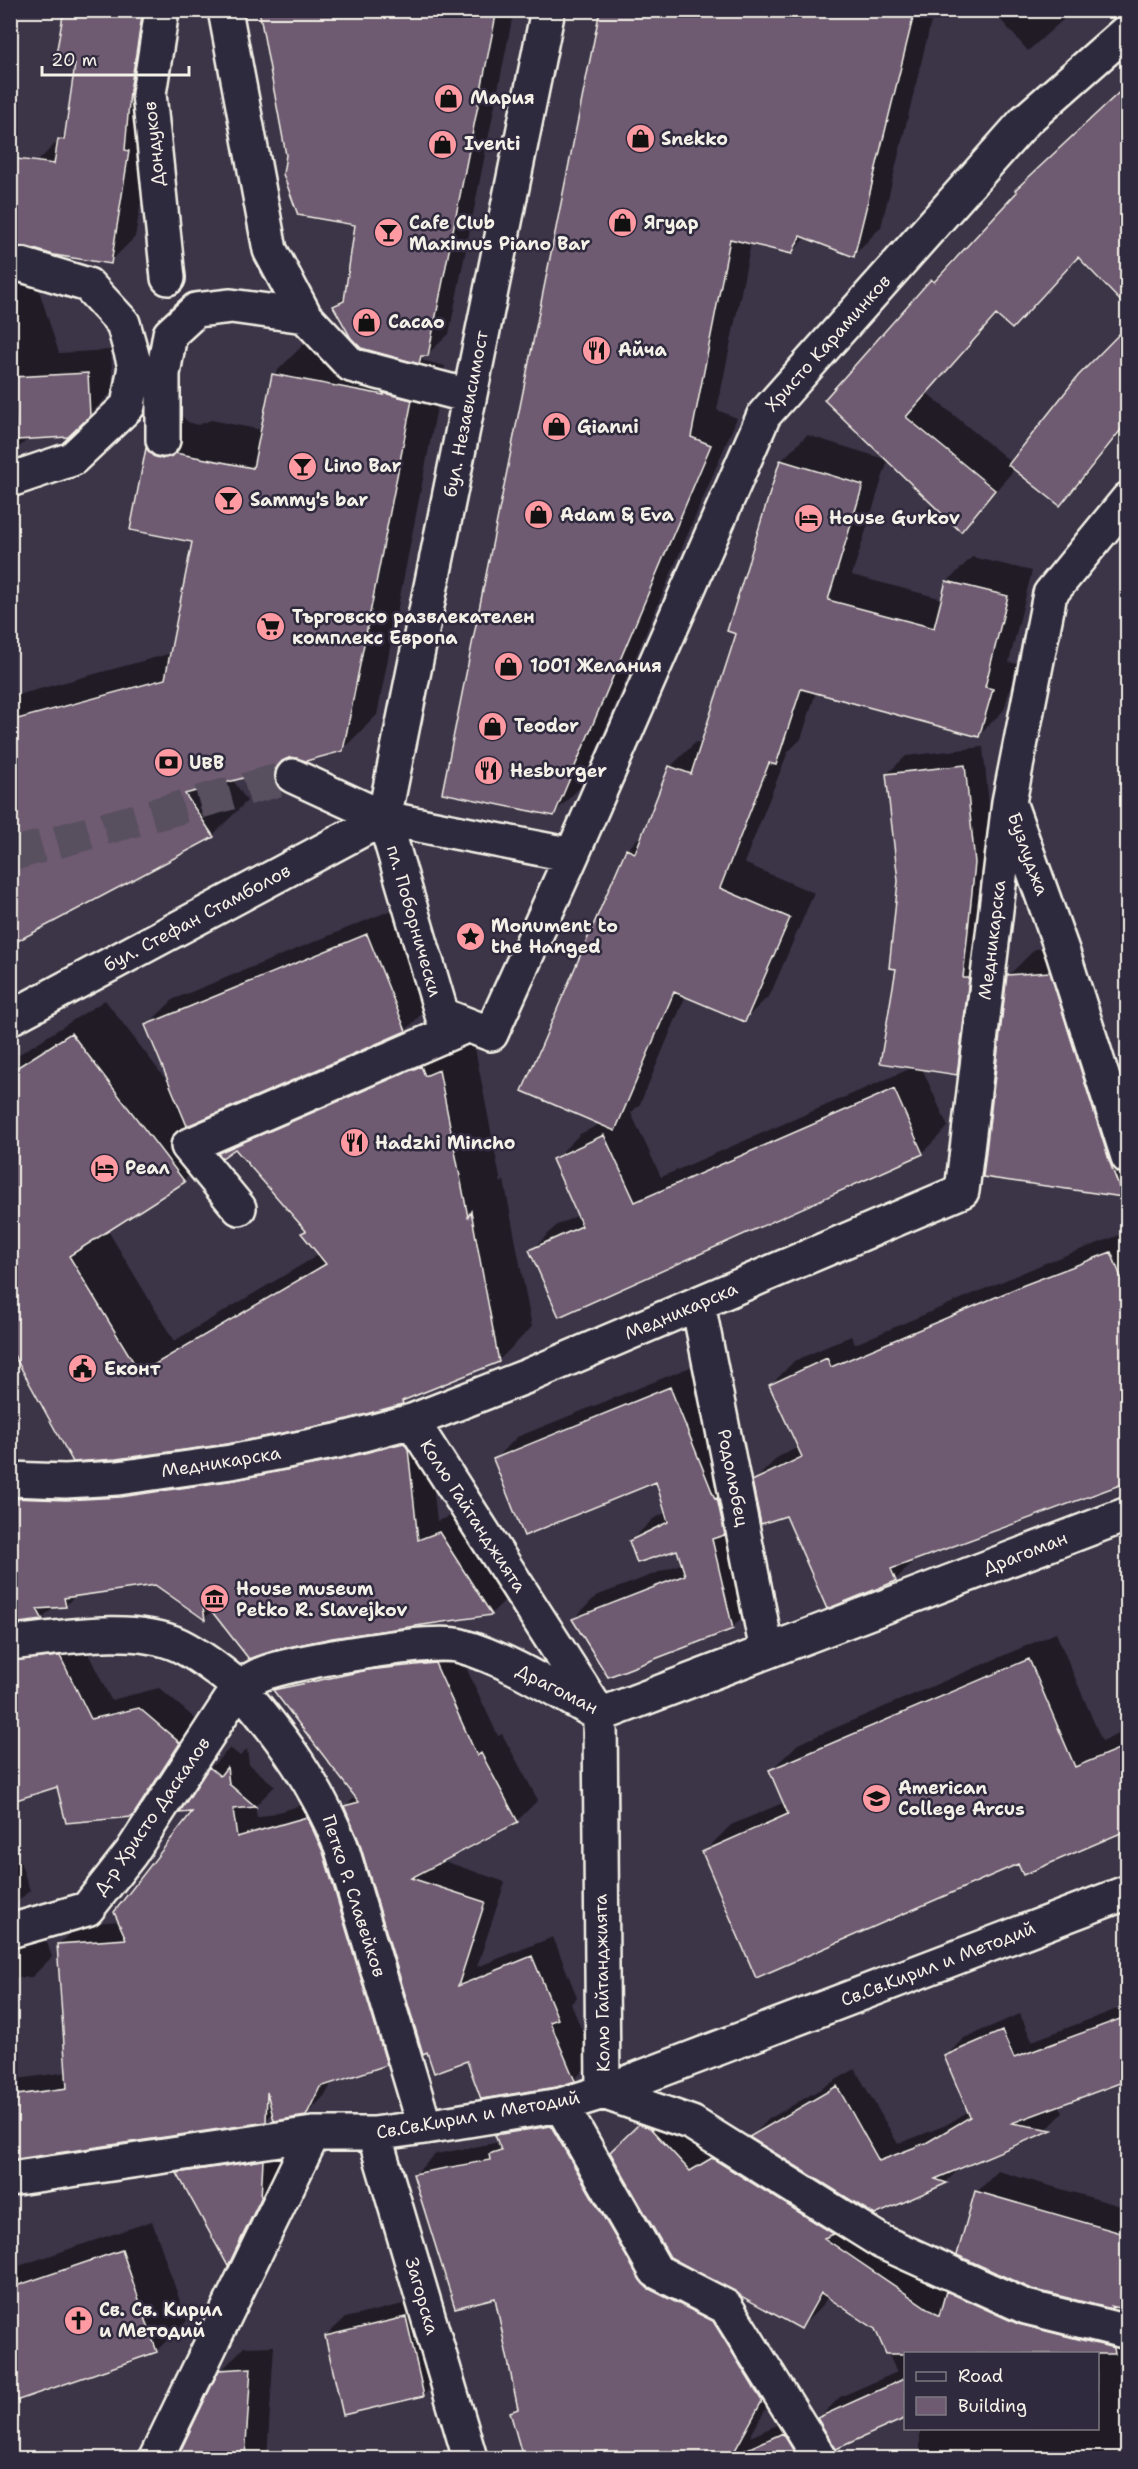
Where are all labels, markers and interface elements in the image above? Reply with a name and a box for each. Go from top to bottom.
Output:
scale bar [42,39,189,77]
text: 20 m [51,48,97,72]
shop icon: Мария [433,82,465,114]
place label: Мария [470,86,535,110]
street label: Дондуков [138,100,170,188]
shop icon: Snekko [624,123,656,155]
place label: Snekko [661,127,728,151]
shop icon: Iventi [427,128,459,160]
place label: Iventi [464,132,521,156]
shop icon: Ягуар [607,207,639,239]
place label: Cafe Club Maximus Piano Bar [409,211,590,256]
place label: Ягуар [644,211,699,235]
bar icon: Cafe Club Maximus Piano Bar [372,217,404,249]
street label: Христо Караминков [760,269,896,417]
shop icon: Cacao [351,306,383,338]
place label: Cacao [388,310,445,334]
street label: бул. Независимост [438,328,494,499]
restaurant icon: Айча [581,334,613,366]
place label: Айча [618,338,668,362]
shop icon: Gianni [540,411,572,443]
place label: Gianni [577,415,639,439]
bar icon: Lino Bar [287,450,319,482]
place label: Lino Bar [324,454,402,478]
bar icon: Sammy's bar [213,484,245,516]
place label: Sammy's bar [250,488,368,512]
shop icon: Adam & Eva [523,499,555,531]
hotel icon: House Gurkov [792,502,824,534]
place label: Adam & Eva [560,503,674,527]
place label: House Gurkov [829,506,960,530]
place label: Търговско развлекателен комплекс Европа [292,605,535,650]
supermarket icon: Търговско развлекателен комплекс Европа [255,611,287,643]
shop icon: 1001 Желания [493,650,525,682]
place label: 1001 Желания [530,654,662,678]
shop icon: Teodor [477,710,509,742]
place label: Teodor [514,714,579,738]
bank icon: UBB [152,747,184,779]
place label: UBB [189,751,224,775]
restaurant icon: Hesburger [473,755,505,787]
place label: Hesburger [510,759,607,783]
street label: Бузлуджа [1002,809,1054,899]
street label: пл. Поборнически [381,842,447,1000]
street label: бул. Стефан Стамболов [99,858,295,978]
street label: Медникарска [973,879,1011,1001]
place label: Monument to the Hanged [491,914,618,959]
place icon: Monument to the Hanged [454,920,486,952]
restaurant icon: Hadzhi Mincho [338,1127,370,1159]
place label: Hadzhi Mincho [375,1131,516,1155]
hotel icon: Реал [88,1152,120,1184]
place label: Реал [125,1156,170,1180]
street label: Медникарска [621,1276,741,1346]
public building icon: Еконт [67,1353,99,1385]
place label: Еконт [104,1357,161,1381]
street label: Родолюбец [712,1427,754,1529]
street label: Колю Гайтанджията [414,1435,532,1597]
street label: Медникарска [160,1441,282,1483]
street label: Драгоман [979,1526,1071,1580]
place label: House museum Petko R. Slavejkov [236,1577,408,1622]
museum icon: House museum Petko R. Slavejkov [199,1583,231,1615]
street label: Драгоман [512,1658,602,1720]
street label: Д-р Христо Даскалов [88,1732,216,1900]
place label: American College Arcus [898,1776,1025,1821]
school or university icon: American College Arcus [861,1782,893,1814]
street label: Петко Р. Славейков [316,1812,392,1980]
street label: Колю Гайтанджията [588,1894,616,2072]
street label: Св.Св.Кирил и Методий [837,1916,1039,2012]
street label: Св.Св.Кирил и Методий [374,2085,582,2145]
street label: Загорска [400,2255,444,2337]
place label: Св. Св. Кирил и Методий [99,2298,222,2343]
church icon: Св. Св. Кирил и Методий [62,2304,94,2336]
legend [904,2352,1099,2430]
text: Road [958,2364,1003,2388]
text: Building [958,2394,1027,2418]

